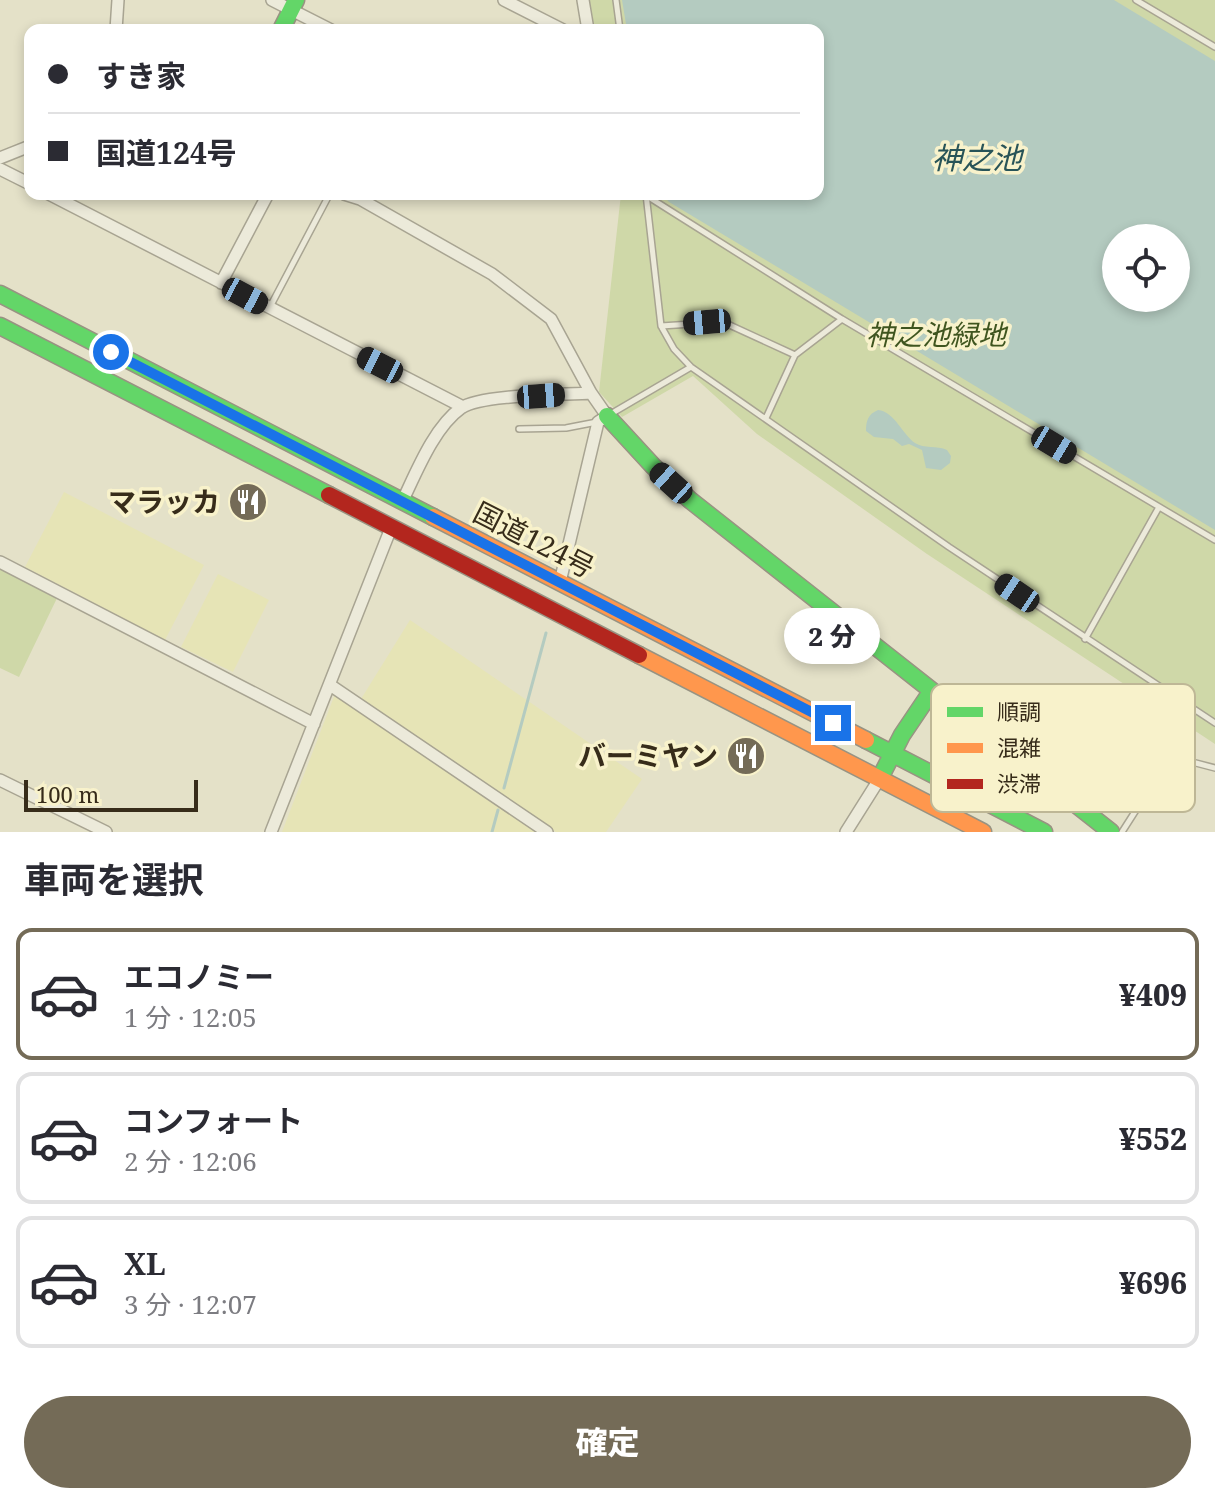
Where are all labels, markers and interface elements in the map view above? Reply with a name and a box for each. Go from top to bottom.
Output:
text: すき家 [96,55,186,96]
text: 国道124号 [96,132,237,173]
water label: 神之池 [932,137,1025,178]
map controls [1102,224,1190,312]
button: locate [1102,224,1190,312]
car [218,274,272,318]
car [682,308,732,336]
park label: 神之池緑地 [866,315,1009,353]
route start [93,334,129,370]
car [353,343,407,387]
car [516,382,566,410]
car [1027,422,1081,468]
car [645,458,697,508]
restaurant icon: マラッカ [227,481,269,523]
place label: マラッカ [108,482,220,520]
street label: 国道124号 [467,492,601,586]
car [990,570,1044,616]
callout: 2 分 [785,607,881,663]
text: 2 分 [808,618,856,654]
legend [931,684,1195,812]
text: 順調 [997,696,1041,726]
route end [815,705,851,741]
text: 混雑 [997,732,1041,762]
restaurant icon: バーミヤン [725,735,767,777]
place label: バーミヤン [578,736,718,774]
text: 渋滞 [997,768,1041,798]
scale bar [24,776,198,812]
text: 100 m [36,779,99,809]
text: 車両を選択 [24,855,204,904]
text: エコノミー [124,956,274,997]
icon: car [28,958,100,1030]
text: ¥409 [1119,974,1187,1015]
text: 1 分 · 12:05 [124,999,257,1035]
text: コンフォート [124,1100,303,1141]
icon: car [28,1102,100,1174]
text: ¥552 [1119,1118,1187,1159]
text: 2 分 · 12:06 [124,1143,257,1179]
text: XL [124,1243,166,1284]
icon: car [28,1246,100,1318]
text: ¥696 [1119,1262,1187,1303]
text: 3 分 · 12:07 [124,1286,257,1322]
button: 確定 [24,1396,1191,1488]

